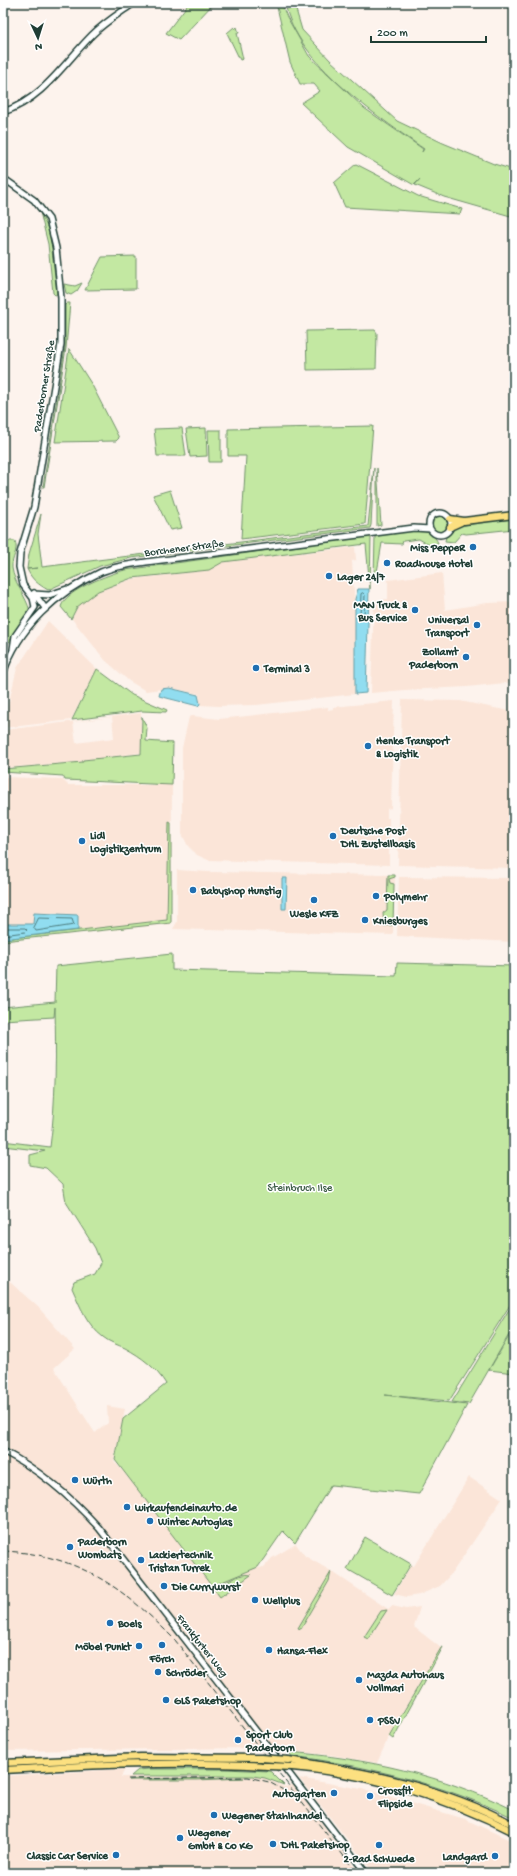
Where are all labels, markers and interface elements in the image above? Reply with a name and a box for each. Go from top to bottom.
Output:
north arrow [18,18,58,58]
scale bar [371,18,486,44]
text: 200 m [377,27,408,41]
text: N [35,40,43,52]
street label: Paderborner Straße [32,339,58,434]
street label: Borchener Straße [143,538,225,560]
marker: Miss PeppeR [468,542,478,552]
place label: Miss PeppeR [410,543,466,555]
marker: Roadhouse Hotel [382,558,392,568]
place label: Roadhouse Hotel [394,558,473,571]
marker: Lager 24|7 [324,571,334,581]
place label: Lager 24|7 [337,572,386,585]
place label: MAN Truck & Bus Service [353,600,408,625]
marker: MAN Truck & Bus Service [410,605,420,615]
place label: Universal Transport [425,615,470,640]
marker: Universal Transport [472,620,482,630]
place label: Zollamt Paderborn [408,646,460,672]
marker: Zollamt Paderborn [461,652,471,662]
marker: Terminal 3 [251,663,261,673]
place label: Terminal 3 [263,664,310,676]
place label: Henke Transport & Logistik [376,735,451,762]
marker: Henke Transport & Logistik [363,741,373,751]
place label: Deutsche Post DHL Zustellbasis [340,825,416,851]
place label: Lidl Logistikzentrum [90,831,162,857]
marker: Deutsche Post DHL Zustellbasis [328,831,338,841]
marker: Lidl Logistikzentrum [77,836,87,846]
marker: Babyshop Hunstig [188,885,198,895]
place label: Babyshop Hunstig [200,885,282,899]
marker: Polymehr [371,891,381,901]
place label: Polymehr [383,892,428,904]
marker: Wesle KFZ [309,895,319,905]
place label: Wesle KFZ [289,909,339,921]
marker: Kniesburges [360,915,370,925]
place label: Kniesburges [372,916,428,929]
park label: Steinbruch Ilse [268,1183,333,1195]
marker: Würth [70,1475,80,1485]
place label: Würth [82,1475,112,1488]
marker: wirkaufendeinauto.de [122,1502,132,1512]
place label: wirkaufendeinauto.de [134,1502,238,1515]
marker: Wintec Autoglas [145,1516,155,1526]
place label: Wintec Autoglas [157,1516,233,1530]
place label: Paderborn Wombats [77,1537,128,1562]
marker: Paderborn Wombats [65,1542,75,1552]
place label: Lackiertechnik Tristan Turrek [148,1549,214,1575]
marker: Lackiertechnik Tristan Turrek [136,1555,146,1565]
marker: Die Currywurst [159,1581,169,1591]
place label: Die Currywurst [171,1581,242,1594]
marker: Wellplus [250,1595,260,1605]
place label: Wellplus [262,1596,301,1608]
street label: Frankfurter Weg [173,1611,230,1680]
marker: Boels [105,1618,115,1628]
place label: Boels [117,1619,142,1631]
marker: Förch [157,1640,167,1650]
place label: Möbel Punkt [75,1641,132,1654]
marker: Möbel Punkt [134,1641,144,1651]
marker: Hansa-Flex [264,1645,274,1655]
place label: Hansa-Flex [277,1646,328,1658]
place label: Förch [149,1654,175,1666]
marker: Schröder [153,1667,163,1677]
place label: Schröder [166,1668,207,1680]
place label: Mazda Autohaus Vollmari [366,1669,445,1695]
marker: Mazda Autohaus Vollmari [354,1675,364,1685]
marker: GLS Paketshop [161,1695,171,1705]
place label: GLS Paketshop [174,1695,242,1708]
marker: PSSV [365,1715,375,1725]
place label: PSSV [377,1716,400,1728]
place label: Sport Club Paderborn [245,1729,296,1755]
marker: Sport Club Paderborn [233,1735,243,1745]
place label: Crossfit Flipside [377,1785,414,1811]
place label: Autogarten [271,1788,327,1802]
marker: Autogarten [329,1788,339,1798]
marker: Crossfit Flipside [365,1791,375,1801]
marker: Wegener Stahlhandel [209,1810,219,1820]
place label: Wegener Stahlhandel [221,1810,323,1824]
place label: Wegener GmbH & Co KG [187,1828,253,1853]
marker: Wegener GmbH & Co KG [175,1833,185,1843]
marker: DHL Paketshop [268,1839,278,1849]
place label: DHL Paketshop [280,1839,350,1852]
marker: 2-Rad Schwede [374,1840,384,1850]
marker: Classic Car Service [111,1850,121,1860]
place label: Classic Car Service [26,1851,109,1863]
marker: Landgard [490,1851,500,1861]
place label: Landgard [442,1852,489,1865]
place label: 2-Rad Schwede [344,1854,416,1866]

